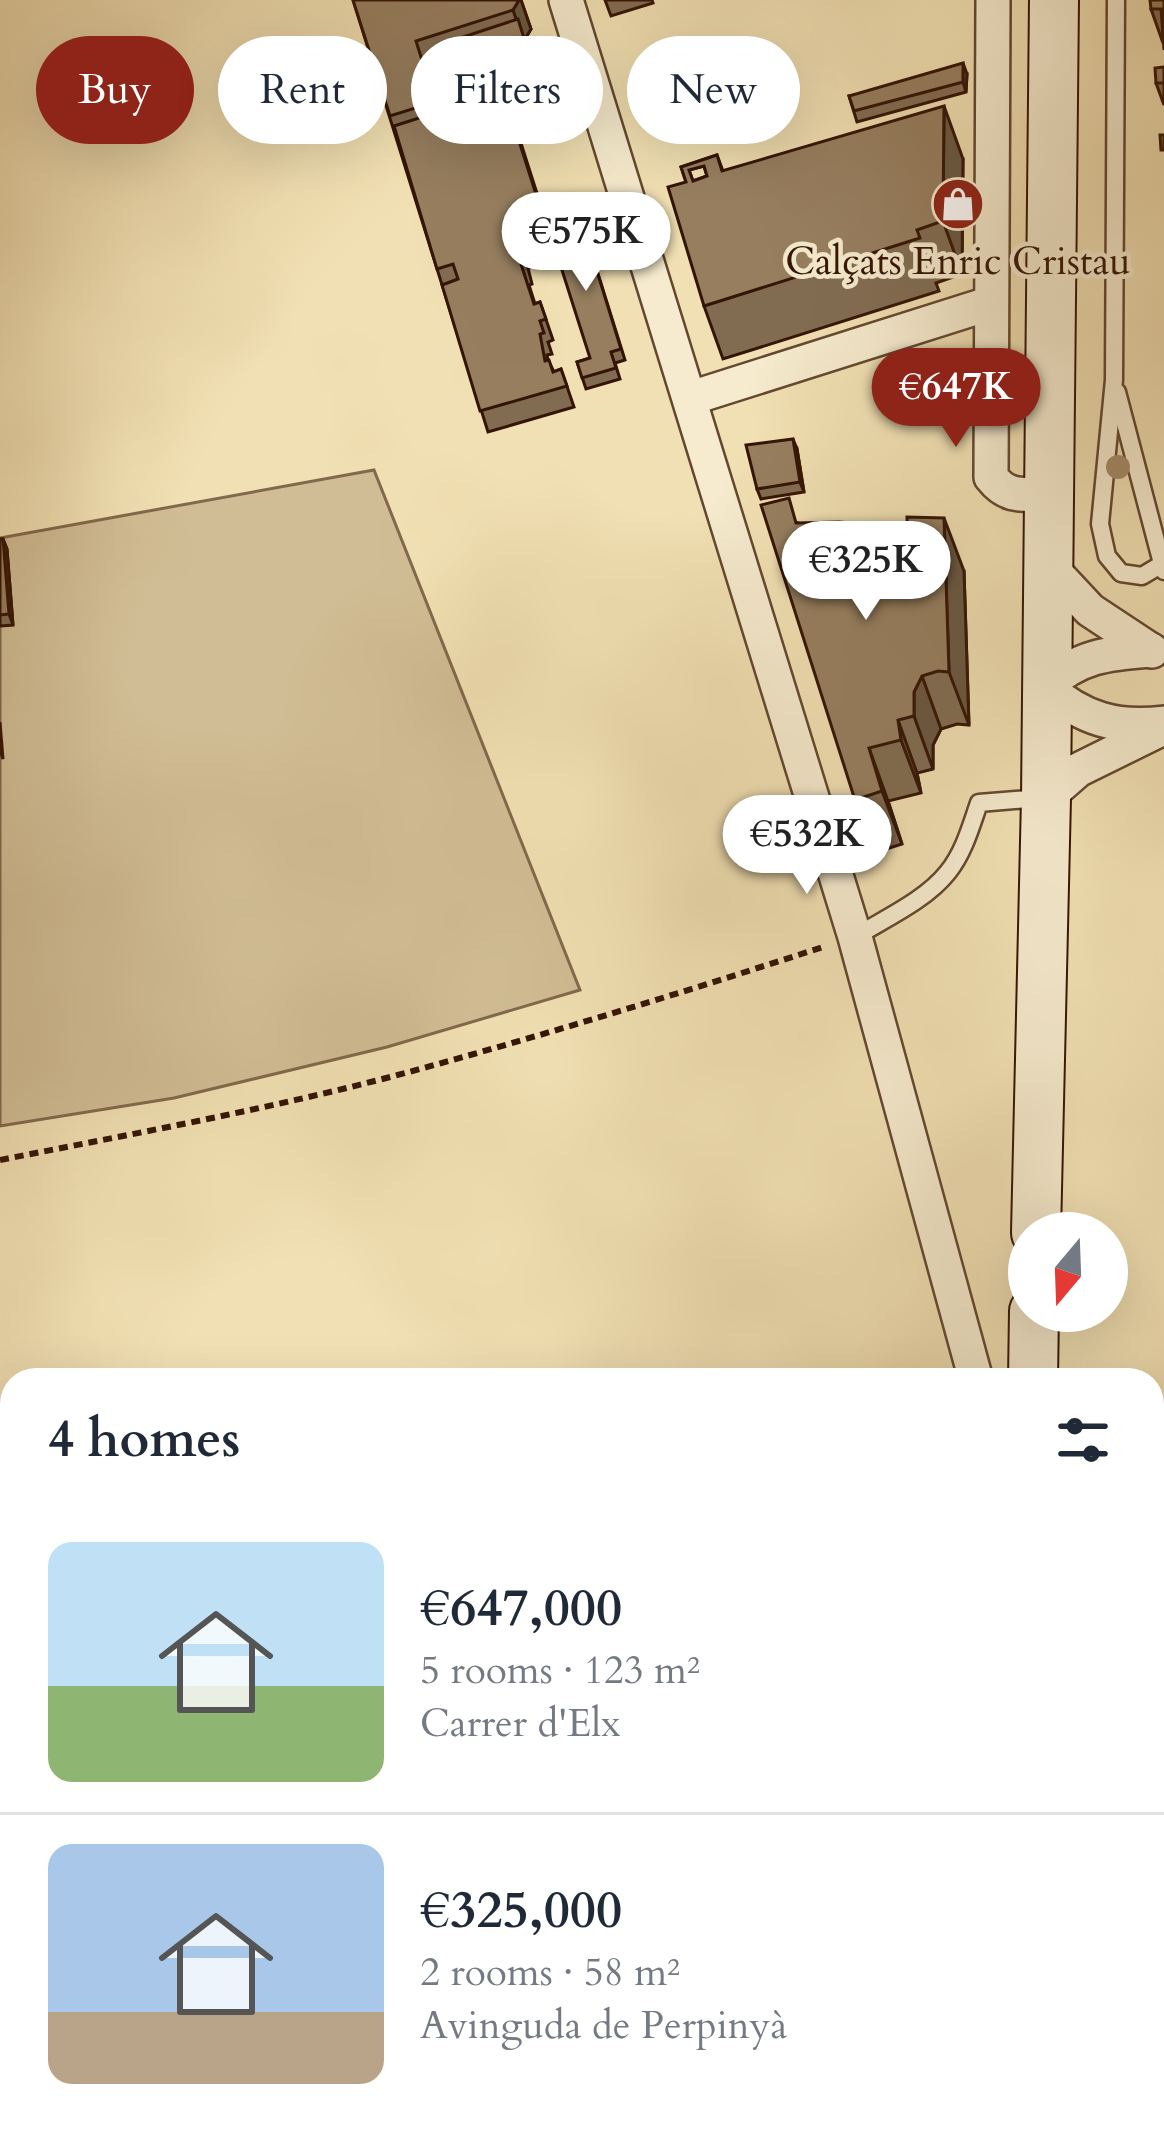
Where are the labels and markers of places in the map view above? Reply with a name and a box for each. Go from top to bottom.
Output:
shop icon: Calçats Enric Cristau [930,176,986,232]
pin: €575K [502,192,670,294]
place label: Calçats Enric Cristau [785,235,1131,288]
pin: €647K [872,348,1040,450]
pin: €325K [782,521,950,623]
pin: €532K [723,795,891,897]

